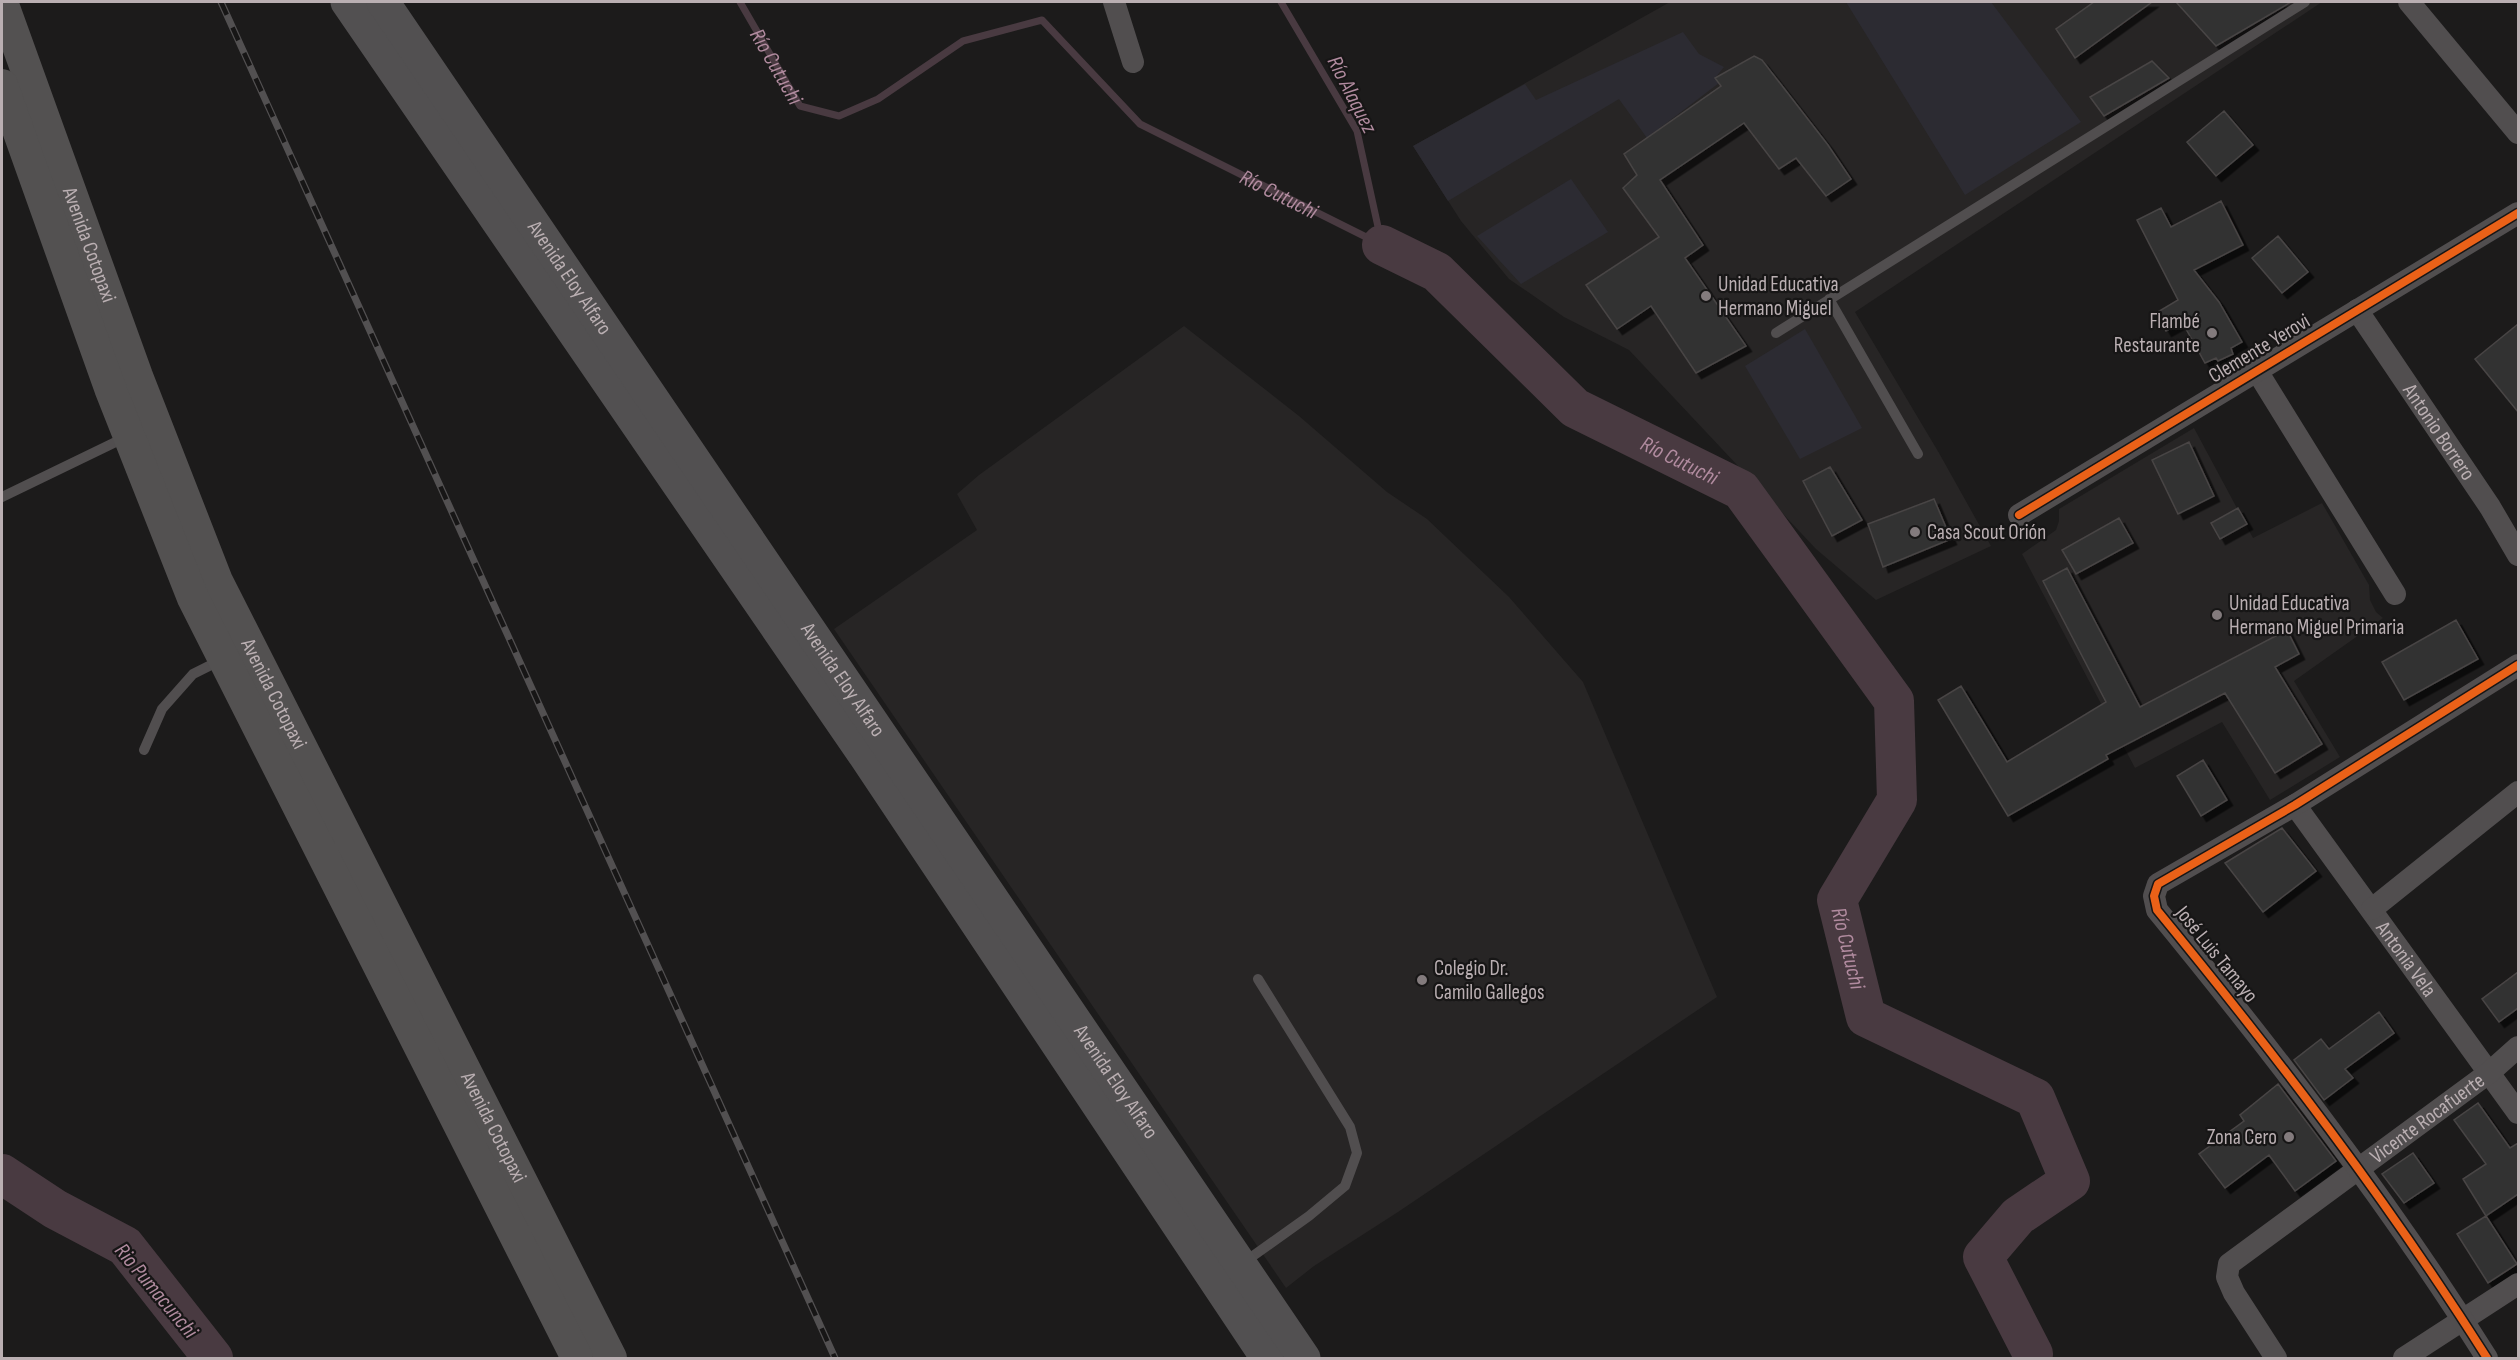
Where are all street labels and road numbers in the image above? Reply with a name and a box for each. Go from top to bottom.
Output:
street label: Avenida Cotopaxi [57,183,121,306]
street label: Avenida Eloy Alfaro [522,215,617,340]
street label: Clemente Yerovi [2204,308,2315,389]
street label: Antonio Borrero [2397,378,2480,485]
street label: Avenida Eloy Alfaro [795,617,890,742]
street label: Avenida Cotopaxi [235,634,312,753]
street label: José Luis Tamayo [2169,900,2263,1008]
street label: Antonia Vela [2370,916,2442,1002]
street label: Avenida Eloy Alfaro [1068,1019,1163,1144]
street label: Avenida Cotopaxi [455,1067,532,1187]
street label: Vicente Rocafuerte [2365,1068,2490,1169]

